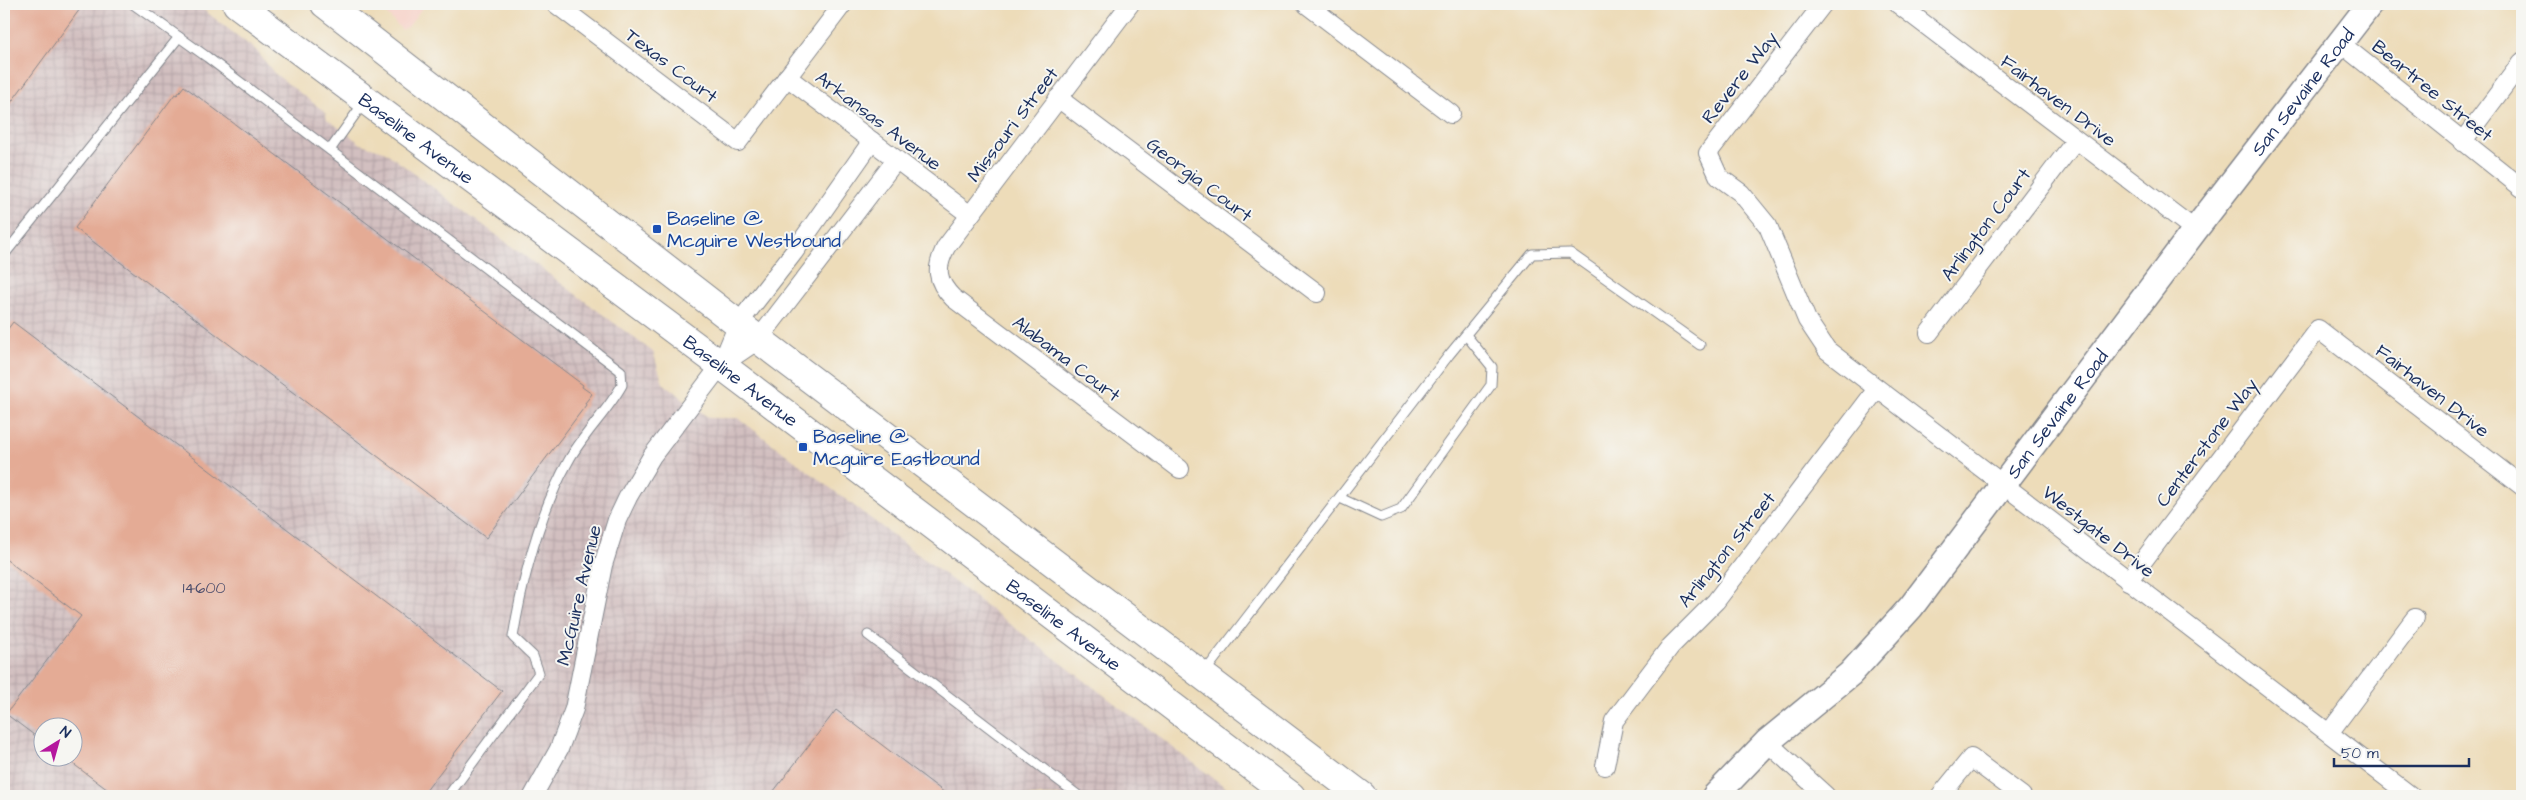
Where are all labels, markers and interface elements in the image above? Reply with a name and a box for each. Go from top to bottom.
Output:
street label: Texas Court [619,22,723,110]
street label: San Sevaine Road [2245,23,2362,162]
street label: Revere Way [1696,26,1786,130]
street label: Beartree Street [2366,34,2499,149]
street label: Fairhaven Drive [1995,49,2121,154]
street label: Missouri Street [961,62,1066,188]
street label: Arkansas Avenue [809,65,947,178]
street label: Baseline Avenue [352,87,479,191]
street label: Georgia Court [1140,131,1258,230]
street label: Arlington Court [1935,163,2039,288]
place label: Baseline @ Mcguire Westbound [667,206,841,256]
marker: Baseline @ Mcguire Westbound [651,223,663,235]
street label: Alabama Court [1006,310,1126,409]
street label: Baseline Avenue [677,329,803,434]
street label: Fairhaven Drive [2369,338,2495,444]
street label: San Sevaine Road [2000,344,2115,485]
street label: Centerstone Way [2150,372,2266,513]
place label: Baseline @ Mcguire Eastbound [813,424,980,474]
marker: Baseline @ Mcguire Eastbound [797,441,809,453]
street label: Westgate Drive [2035,480,2160,586]
street label: Arlington Street [1672,486,1783,614]
street label: McGuire Avenue [550,522,609,668]
street label: Baseline Avenue [1000,573,1126,678]
house number: 14600 [182,577,226,599]
north arrow [32,718,82,768]
text: N [56,722,75,743]
scale bar [2334,735,2468,767]
text: 50 m [2341,743,2379,764]

